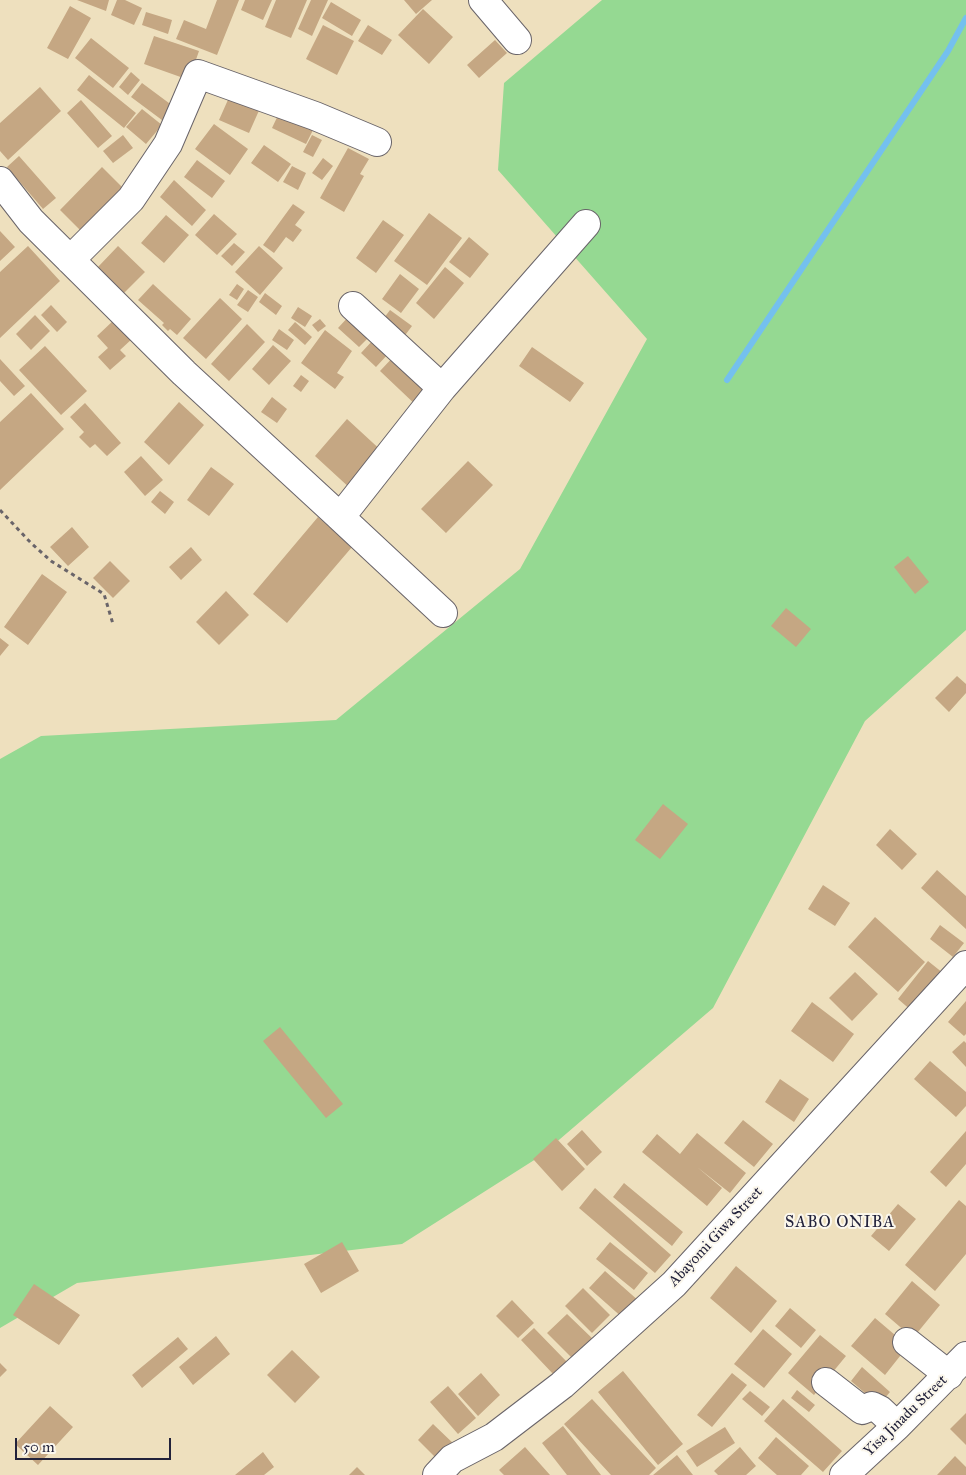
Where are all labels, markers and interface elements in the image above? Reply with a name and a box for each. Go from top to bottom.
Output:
street label: Abayomi Giwa Street [665,1183,767,1291]
district label: SABO ONIBA [784,1213,896,1233]
street label: Yisa Jinadu Street [860,1372,952,1460]
scale bar [18,1428,174,1460]
text: 50 m [23,1438,55,1456]

